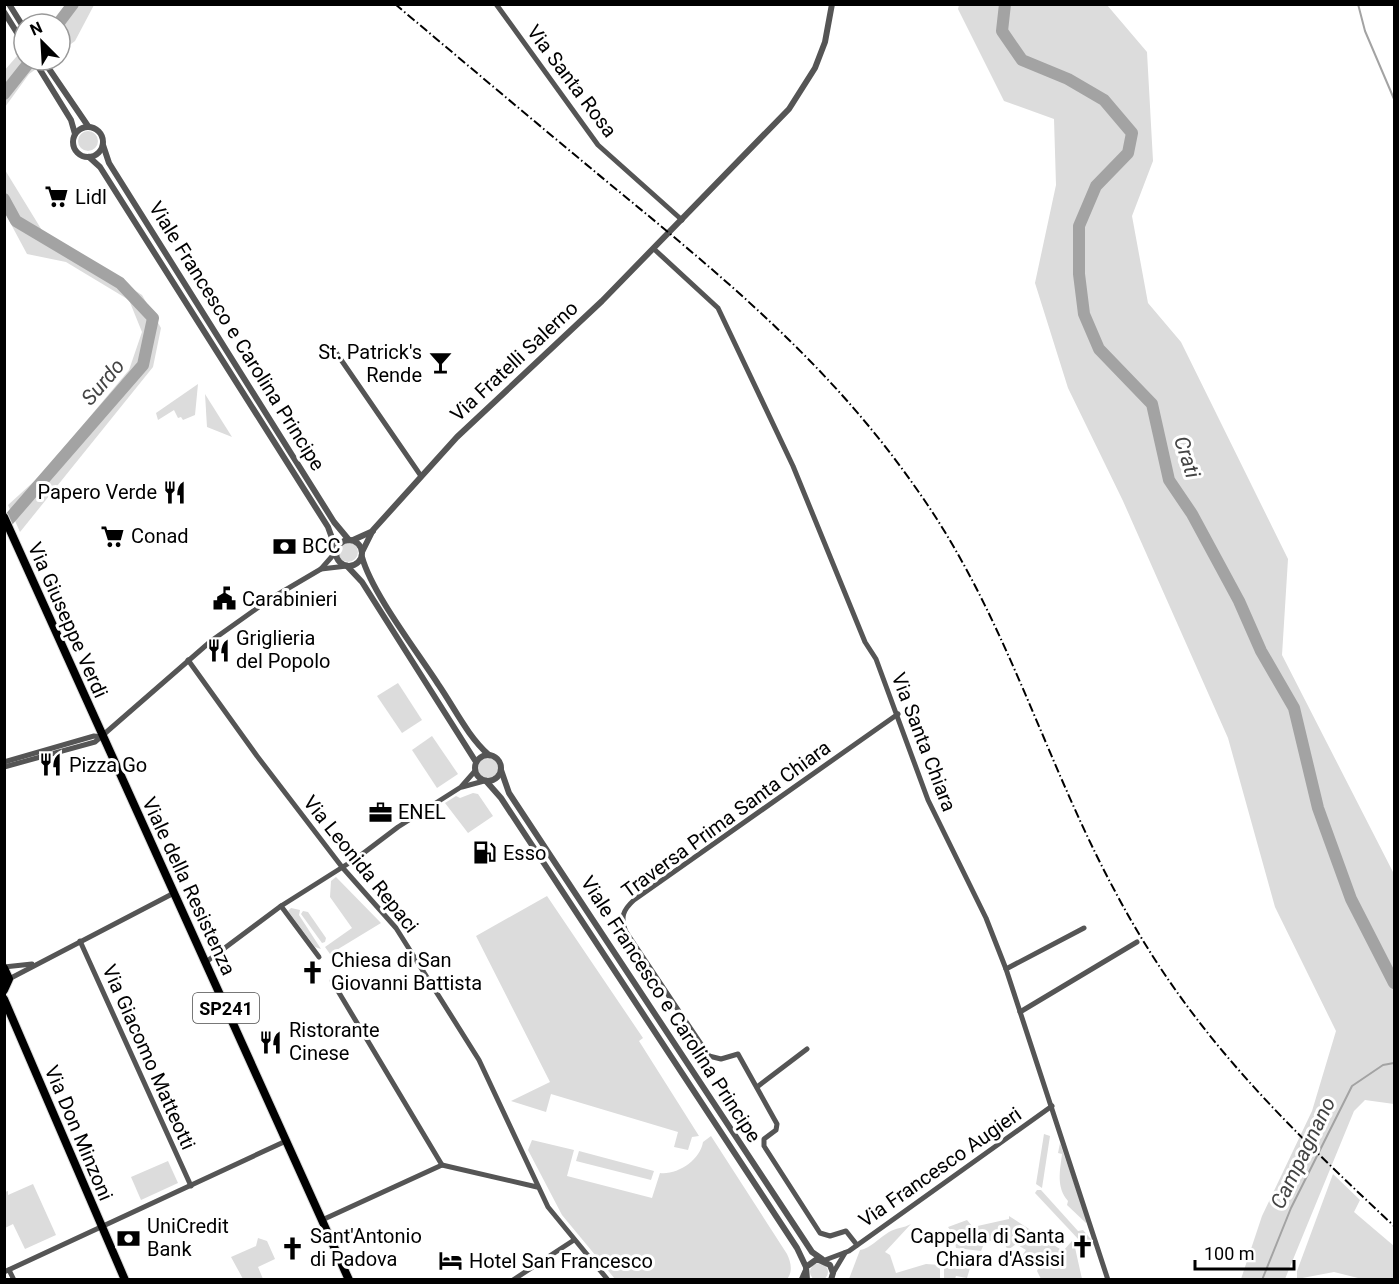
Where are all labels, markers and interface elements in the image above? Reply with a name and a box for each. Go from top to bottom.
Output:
north arrow [12,12,72,72]
text: N [27,18,45,40]
street label: Via Santa Rosa [522,20,622,142]
supermarket icon: Lidl [44,184,70,210]
place label: Lidl [75,185,107,209]
street label: Viale Francesco e Carolina Principe [144,197,330,475]
street label: Via Fratelli Salerno [445,296,583,426]
place label: St. Patrick's Rende [318,340,422,387]
bar icon: St. Patrick's Rende [427,350,453,376]
water label: Surdo [77,354,129,410]
water label: Crati [1169,433,1205,481]
restaurant icon: Papero Verde [162,479,188,505]
place label: Papero Verde [37,480,157,504]
supermarket icon: Conad [100,523,126,549]
place label: Conad [131,524,189,548]
bank icon: BCC [271,533,297,559]
place label: BCC [302,534,341,558]
street label: Via Giuseppe Verdi [23,539,113,701]
public building icon: Carabinieri [211,586,237,612]
place label: Carabinieri [242,587,337,611]
place label: Griglieria del Popolo [236,626,331,673]
restaurant icon: Griglieria del Popolo [205,637,231,663]
street label: Via Santa Chiara [887,669,961,815]
street label: Traversa Prima Santa Chiara [617,735,835,903]
restaurant icon: Pizza Go [38,752,64,778]
place label: Pizza Go [69,753,147,777]
street label: Via Leonida Repaci [298,791,424,937]
street label: Viale della Resistenza [137,793,241,979]
office icon: ENEL [367,799,393,825]
place label: ENEL [398,800,446,824]
fuel station icon: Esso [472,840,498,866]
place label: Esso [503,841,546,865]
street label: Viale Francesco e Carolina Principe [576,871,766,1147]
place label: Chiesa di San Giovanni Battista [331,948,482,995]
church icon: Chiesa di San Giovanni Battista [300,959,326,985]
street label: Via Giacomo Matteotti [97,961,201,1153]
road number: SP241 [193,993,259,1023]
place label: Ristorante Cinese [289,1018,380,1065]
restaurant icon: Ristorante Cinese [258,1029,284,1055]
street label: Via Don Minzoni [40,1062,118,1204]
water label: Campagnano [1266,1093,1340,1213]
street label: Via Francesco Augieri [854,1102,1026,1232]
place label: UniCredit Bank [147,1214,229,1261]
place label: Sant'Antonio di Padova [310,1224,422,1271]
place label: Cappella di Santa Chiara d'Assisi [910,1224,1065,1271]
bank icon: UniCredit Bank [116,1225,142,1251]
scale bar [1195,1233,1294,1271]
church icon: Cappella di Santa Chiara d'Assisi [1070,1234,1096,1260]
church icon: Sant'Antonio di Padova [279,1235,305,1261]
text: 100 m [1204,1243,1255,1264]
hotel icon: Hotel San Francesco [438,1248,464,1274]
place label: Hotel San Francesco [469,1249,653,1273]

